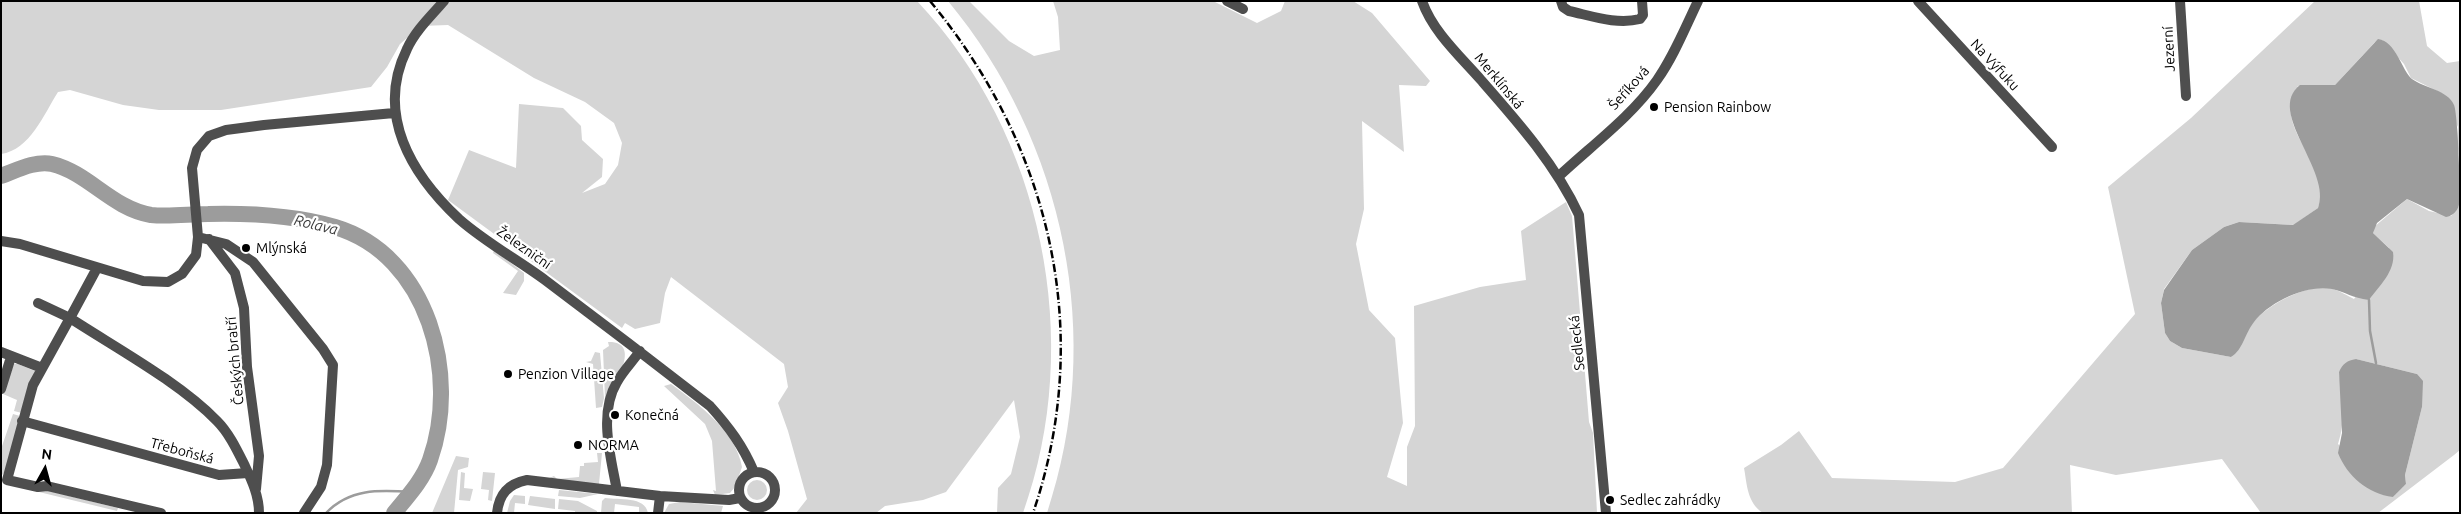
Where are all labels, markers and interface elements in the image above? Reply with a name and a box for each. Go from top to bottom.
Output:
street label: Jezerní [2159,26,2179,72]
street label: Na Výfuku [1967,36,2023,94]
street label: Merklínská [1471,50,1527,112]
street label: Šeříková [1605,63,1653,113]
place label: Pension Rainbow [1664,99,1771,115]
marker: Pension Rainbow [1648,101,1660,113]
water label: Rolava [292,211,340,239]
street label: Železniční [493,223,555,273]
place label: Mlýnská [256,240,307,256]
marker: Mlýnská [240,242,252,254]
street label: Sedlecká [1566,315,1588,371]
street label: Českých bratří [223,316,247,406]
place label: Penzion Village [518,366,614,382]
marker: Penzion Village [502,368,514,380]
place label: Konečná [625,407,679,423]
marker: Konečná [609,409,621,421]
street label: Třeboňská [148,434,216,468]
place label: NORMA [588,437,639,453]
marker: NORMA [572,439,584,451]
north arrow [20,444,70,494]
text: N [41,446,53,463]
place label: Sedlec zahrádky [1620,492,1720,508]
marker: Sedlec zahrádky [1604,494,1616,506]

